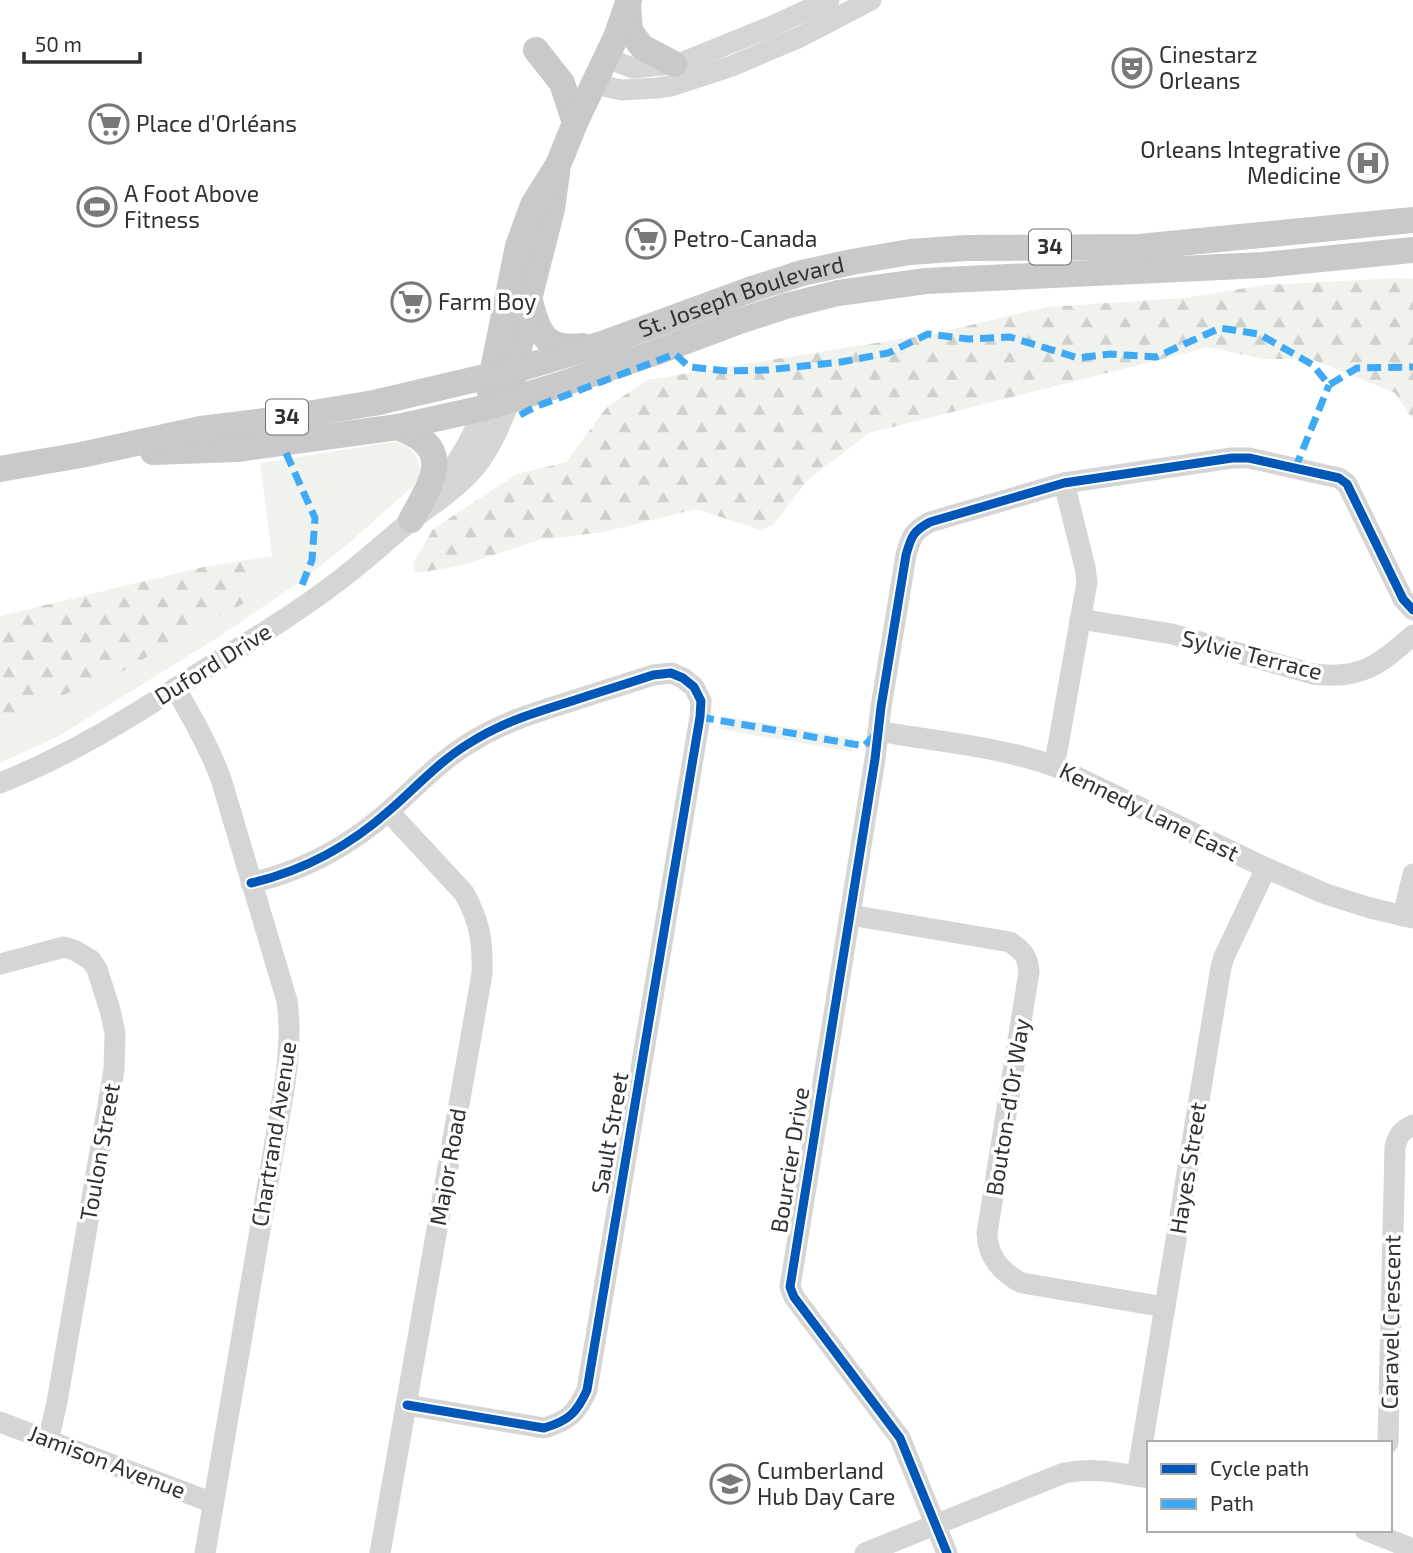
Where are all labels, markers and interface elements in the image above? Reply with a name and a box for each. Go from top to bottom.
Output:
scale bar [24,21,140,65]
text: 50 m [35,31,82,56]
place label: Cinestarz Orleans [1159,40,1258,94]
theatre icon: Cinestarz Orleans [1111,47,1153,89]
supermarket icon: Place d'Orléans [88,103,130,145]
place label: Place d'Orléans [136,109,297,137]
place label: Orleans Integrative Medicine [1140,135,1341,189]
hospital icon: Orleans Integrative Medicine [1347,142,1389,184]
place label: A Foot Above Fitness [124,179,259,233]
sports icon: A Foot Above Fitness [76,186,118,228]
supermarket icon: Petro-Canada [625,218,667,260]
place label: Petro-Canada [673,224,817,252]
road number: 34 [1029,230,1071,264]
street label: St. Joseph Boulevard [634,249,846,342]
supermarket icon: Farm Boy [390,281,432,323]
place label: Farm Boy [438,287,536,315]
road number: 34 [266,400,308,434]
street label: Duford Drive [149,616,276,710]
street label: Sylvie Terrace [1179,623,1325,685]
street label: Kennedy Lane East [1055,756,1244,867]
street label: Bouton-d'Or Way [979,1016,1035,1198]
street label: Chartrand Avenue [245,1039,301,1228]
street label: Sault Street [585,1070,634,1196]
street label: Toulon Street [73,1081,125,1223]
street label: Bourcier Drive [764,1085,814,1235]
street label: Hayes Street [1163,1100,1211,1236]
street label: Major Road [423,1106,471,1228]
street label: Caravel Crescent [1374,1234,1406,1410]
street label: Jamison Avenue [25,1418,190,1504]
legend [1147,1441,1392,1532]
text: Cycle path [1210,1455,1309,1480]
place label: Cumberland Hub Day Care [757,1456,895,1510]
school or university icon: Cumberland Hub Day Care [709,1463,751,1505]
text: Path [1210,1490,1254,1515]

